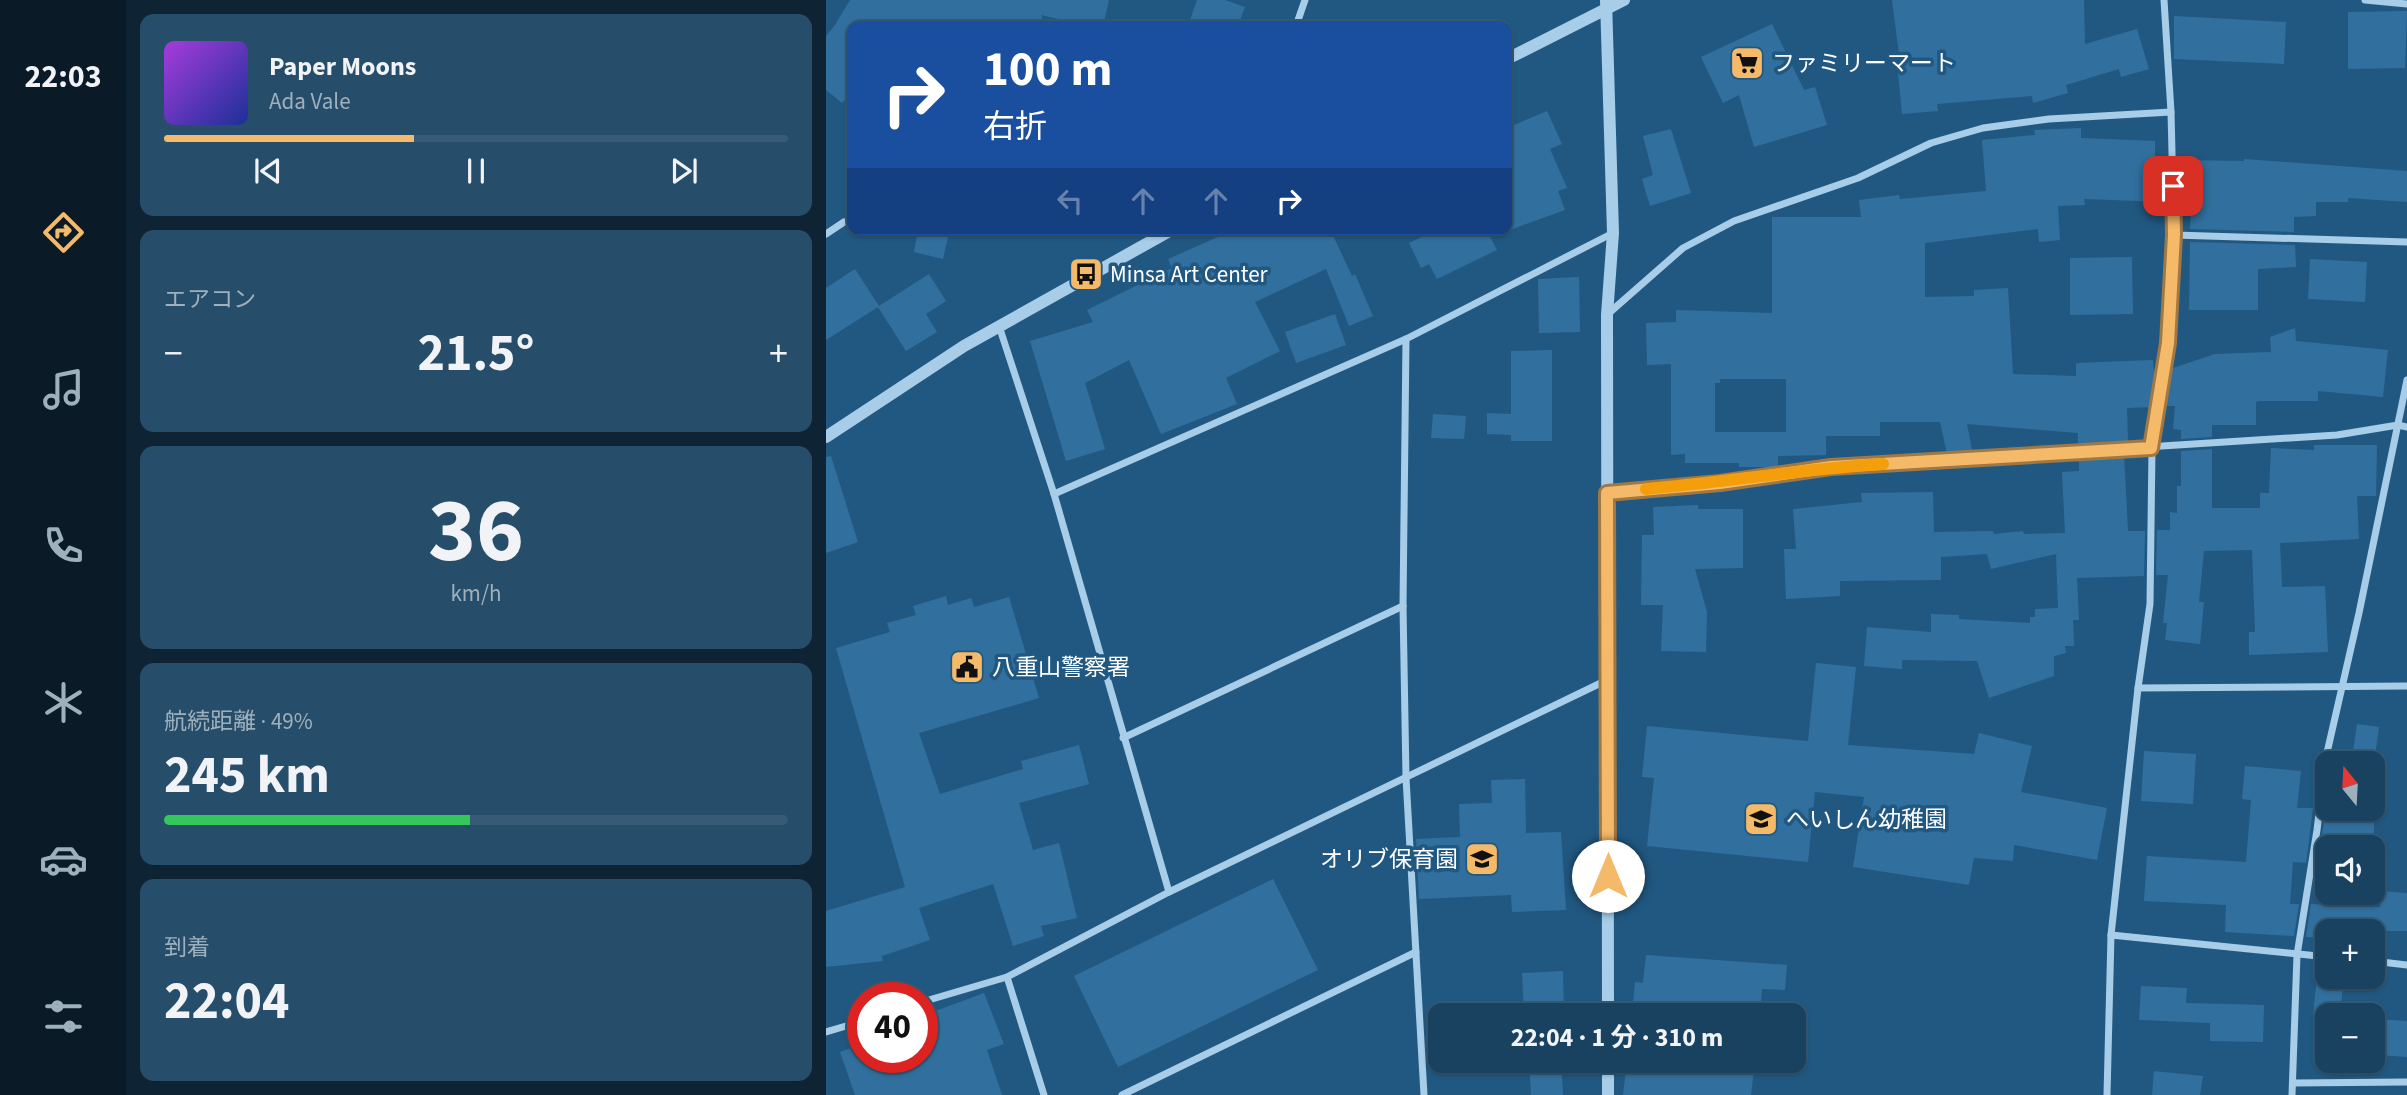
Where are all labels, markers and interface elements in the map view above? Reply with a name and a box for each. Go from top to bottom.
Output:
text: 100 m [983,35,1112,105]
supermarket icon: ファミリーマート [1728,44,1766,82]
place label: ファミリーマート [1772,47,1956,80]
text: Paper Moons [269,48,416,85]
icon: right [868,49,959,140]
text: 22:03 [24,54,102,100]
text: Ada Vale [269,85,351,118]
text: 右折 [983,104,1047,150]
icon: previous [249,152,287,190]
icon: pause [457,152,495,190]
icon: next [665,152,703,190]
pin [2143,156,2203,216]
icon: arrive [2154,167,2192,205]
icon: left [1051,182,1089,220]
icon: ahead [1124,182,1162,220]
icon: ahead [1197,182,1235,220]
icon: right [1270,182,1308,220]
icon: directions [39,208,88,257]
bus stop icon: Minsa Art Center [1067,255,1105,293]
place label: Minsa Art Center [1110,258,1269,291]
text: エアコン [164,283,256,316]
text: 21.5° [418,317,534,391]
text: − [164,327,183,381]
text: + [769,327,788,381]
icon: music [39,365,88,414]
text: 36 [428,467,524,596]
icon: phone [39,521,88,570]
text: km/h [450,577,502,610]
public building icon: 八重山警察署 [948,648,986,686]
place label: 八重山警察署 [992,651,1130,684]
icon: climate [39,678,88,727]
text: 航続距離 · 49% [164,705,313,738]
text: 245 km [164,739,330,813]
north arrow [2315,751,2385,821]
map controls [2315,751,2385,1073]
school or university icon: へいしん幼稚園 [1742,800,1780,838]
place label: へいしん幼稚園 [1786,803,1947,836]
icon: car [39,835,88,884]
button: sound [2315,835,2385,905]
position arrow [1571,839,1645,913]
school or university icon: オリブ保育園 [1463,840,1501,878]
place label: オリブ保育園 [1320,843,1458,876]
button: + [2315,919,2385,989]
text: 到着 [164,931,210,964]
text: 22:04 [164,965,289,1039]
speed limit sign: 40 [847,982,938,1073]
icon: filters [39,992,88,1041]
button: − [2315,1003,2385,1073]
text: 22:04 · 1 分 · 310 m [1511,1019,1723,1056]

